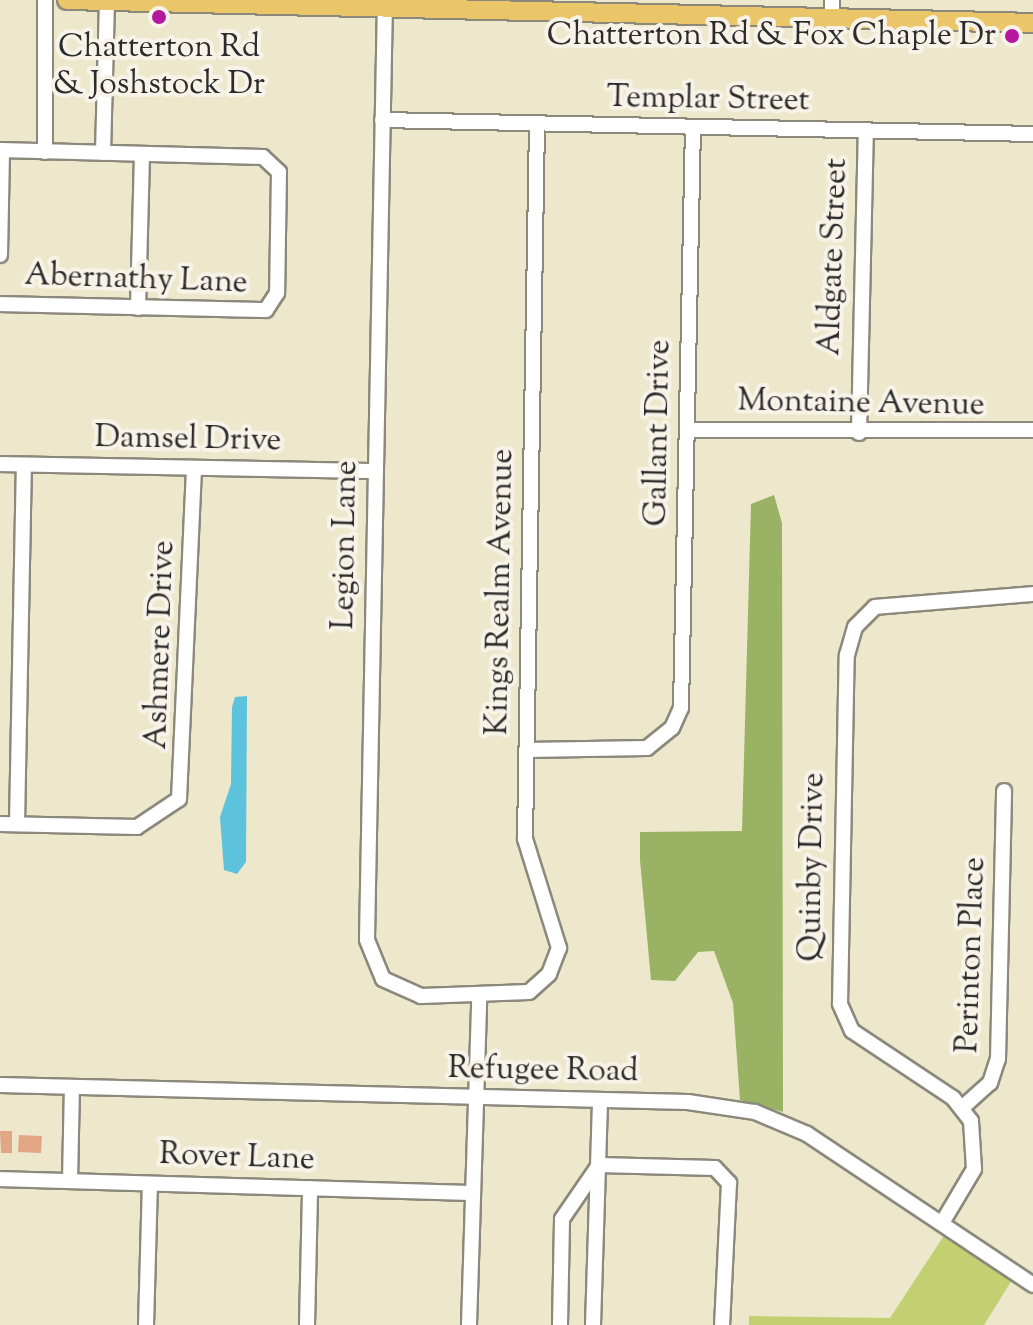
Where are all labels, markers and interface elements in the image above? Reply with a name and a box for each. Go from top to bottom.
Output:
marker: Chatterton Rd & Joshstock Dr [150,8,168,26]
place label: Chatterton Rd & Fox Chaple Dr [547,17,996,55]
marker: Chatterton Rd & Fox Chaple Dr [1003,27,1021,45]
place label: Chatterton Rd & Joshstock Dr [53,30,265,105]
street label: Templar Street [606,79,810,121]
street label: Aldgate Street [811,158,857,356]
street label: Abernathy Lane [24,257,248,303]
street label: Gallant Drive [638,339,680,527]
street label: Montaine Avenue [737,383,985,425]
street label: Damsel Drive [94,419,282,461]
street label: Kings Realm Avenue [479,448,523,736]
street label: Legion Lane [325,460,367,630]
street label: Ashmere Drive [138,540,184,750]
street label: Quinby Drive [792,772,834,962]
street label: Perinton Place [949,856,995,1054]
street label: Refugee Road [447,1050,639,1092]
street label: Rover Lane [159,1136,315,1180]

